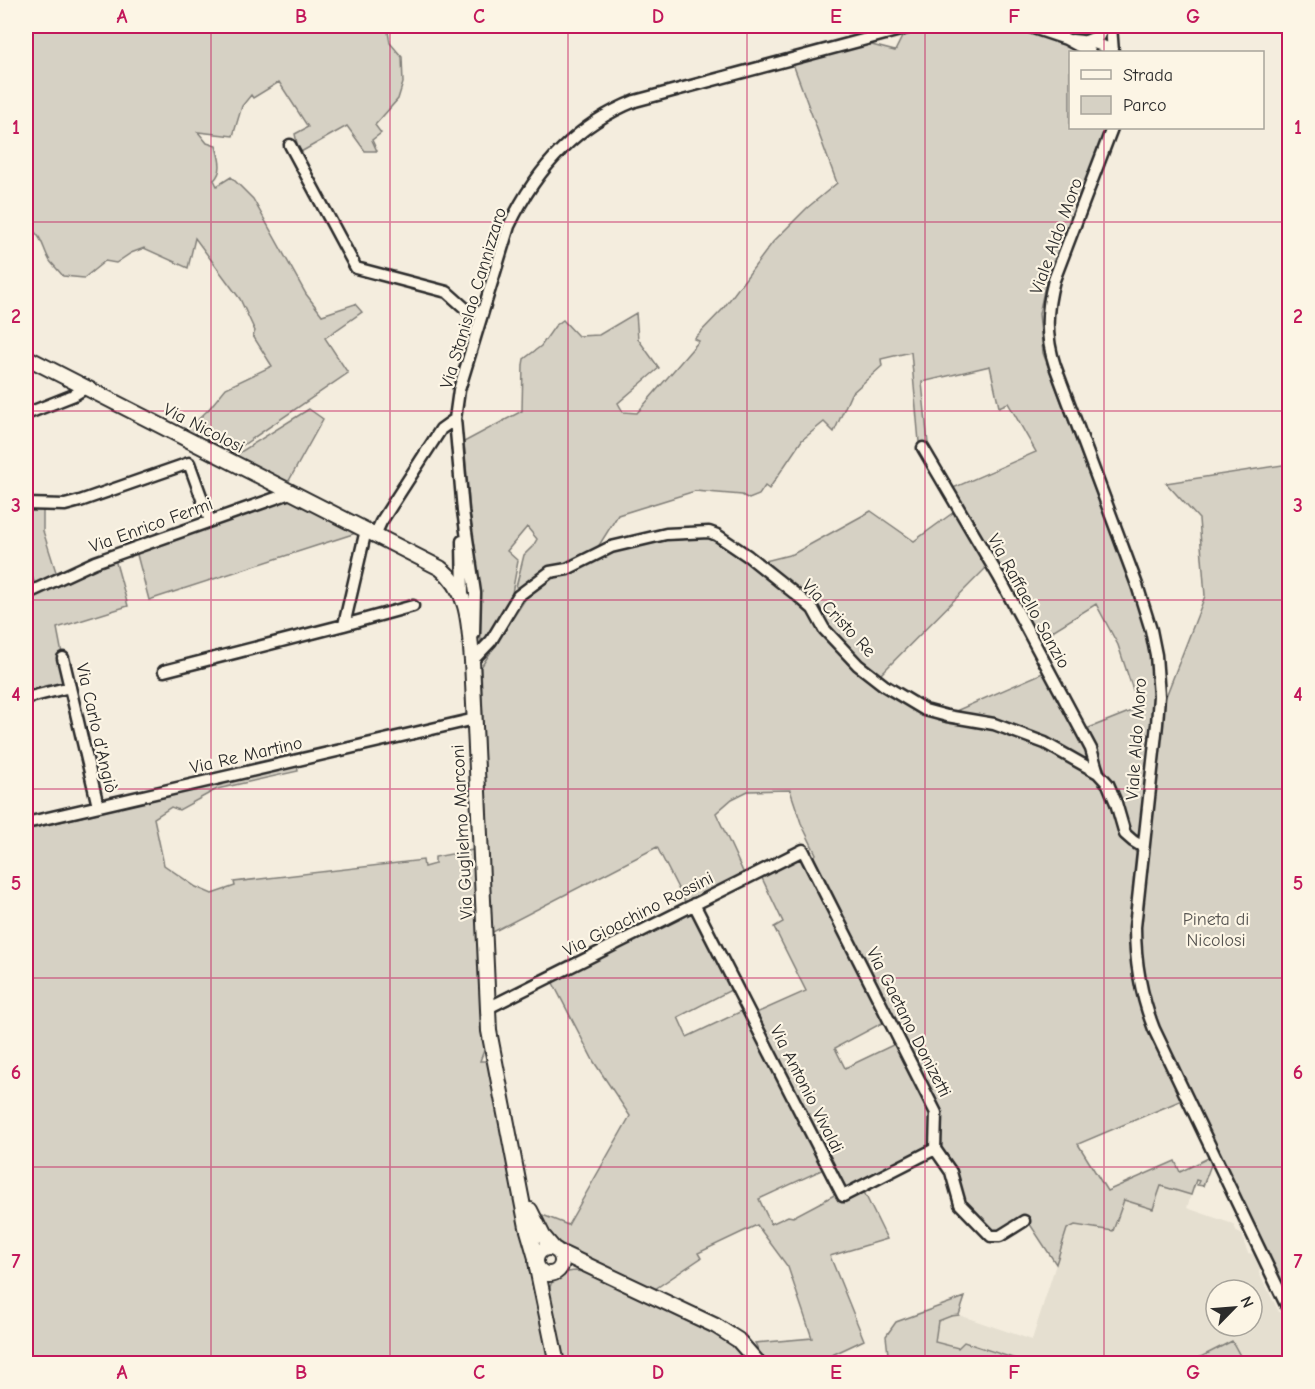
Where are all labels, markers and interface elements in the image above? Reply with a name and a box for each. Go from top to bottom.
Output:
text: A [116,5,128,28]
text: B [295,5,307,28]
text: C [473,5,485,28]
text: D [652,5,664,28]
text: E [830,5,842,28]
text: F [1008,5,1020,28]
text: G [1186,5,1200,28]
legend [1069,51,1264,129]
text: Strada [1123,65,1173,86]
text: Parco [1123,95,1166,116]
text: 1 [12,116,20,139]
text: 1 [1294,116,1302,139]
street label: Viale Aldo Moro [1026,175,1087,297]
street label: Via Stanislao Cannizzaro [436,205,511,391]
text: 2 [11,305,21,328]
text: 2 [1293,305,1303,328]
street label: Via Nicolosi [160,399,248,458]
street label: Via Enrico Fermi [87,493,216,558]
text: 3 [11,494,21,517]
text: 3 [1293,494,1303,517]
street label: Via Raffaello Sanzio [983,530,1074,672]
street label: Via Cristo Re [797,575,880,662]
street label: Via Carlo d'Angiò [71,661,122,795]
street label: Viale Aldo Moro [1122,677,1151,801]
text: 4 [11,683,21,706]
text: 4 [1293,683,1303,706]
street label: Via Re Martino [188,732,304,779]
street label: Via Guglielmo Marconi [447,744,478,920]
street label: Via Gioachino Rossini [560,867,717,961]
text: 5 [11,872,21,895]
text: 5 [1293,872,1303,895]
park label: Pineta di Nicolosi [1183,909,1249,951]
street label: Via Gaetano Donizetti [862,944,955,1101]
street label: Via Antonio Vivaldi [765,1022,848,1157]
text: 6 [11,1061,21,1084]
text: 6 [1293,1061,1303,1084]
text: 7 [12,1250,21,1273]
text: 7 [1294,1250,1303,1273]
north arrow [1204,1278,1264,1338]
text: N [1236,1294,1257,1311]
text: A [116,1361,128,1384]
text: B [295,1361,307,1384]
text: C [473,1361,485,1384]
text: D [652,1361,664,1384]
text: E [830,1361,842,1384]
text: F [1008,1361,1020,1384]
text: G [1186,1361,1200,1384]

